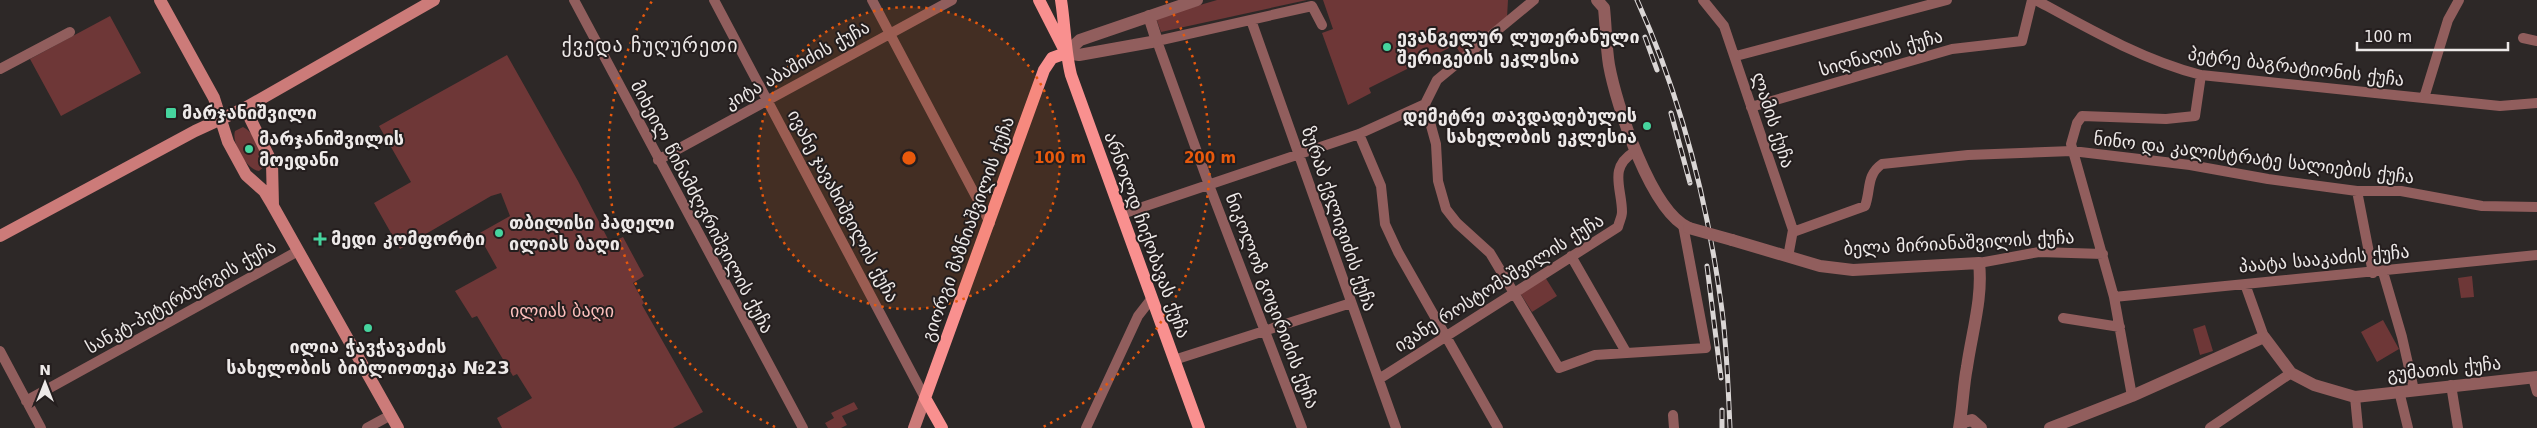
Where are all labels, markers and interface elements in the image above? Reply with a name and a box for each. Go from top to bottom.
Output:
street label: კიტა აბაშიძის ქუჩა [721,16,873,113]
scale bar [2357,20,2508,52]
street label: სიღნაღის ქუჩა [1817,25,1945,80]
place label: ევანგელურ ლუთერანული შერიგების ეკლესია [1397,26,1640,68]
text: 100 m [2364,28,2412,46]
district label: ქვედა ჩუღურეთი [561,33,739,57]
marker: ევანგელურ ლუთერანული შერიგების ეკლესია [1381,41,1393,53]
street label: პეტრე ბაგრატიონის ქუჩა [2187,43,2405,90]
street label: ლამის ქუჩა [1748,69,1799,170]
street label: მიხეილ წინამძღვრიშვილის ქუჩა [627,77,778,337]
place label: მარჯანიშვილი [182,102,317,123]
place label: დემეტრე თავდადებულის სახელობის ეკლესია [1403,105,1637,147]
marker: მარჯანიშვილი [164,106,178,120]
street label: ივანე ჯავახიშვილის ქუჩა [784,106,903,306]
street label: გიორგი მაზნიაშვილის ქუჩა [917,114,1018,344]
marker: დემეტრე თავდადებულის სახელობის ეკლესია [1641,120,1653,132]
street label: ზურაბ ქვლივიძის ქუჩა [1298,124,1381,314]
street label: ნინო და კალისტრატე სალიების ქუჩა [2093,127,2416,188]
place label: მარჯანიშვილის მოედანი [259,128,404,170]
street label: არნოლდ ჩიქობავას ქუჩა [1100,129,1195,341]
marker: მარჯანიშვილის მოედანი [243,143,255,155]
centre of rings [900,149,918,167]
text: 100 m [1034,149,1086,167]
text: 200 m [1184,149,1236,167]
street label: ნიკოლოზ გოცირიძის ქუჩა [1222,190,1323,411]
street label: ივანე როსტომაშვილის ქუჩა [1390,209,1607,356]
place label: თბილისი პადელი ილიას ბაღი [509,212,675,254]
street label: ბელა მირიანაშვილის ქუჩა [1843,226,2075,259]
marker: თბილისი პადელი ილიას ბაღი [493,227,505,239]
place label: მედი კომფორტი [331,228,485,249]
marker: მედი კომფორტი [313,232,327,246]
street label: სანკტ-პეტერბურგის ქუჩა [82,235,279,358]
street label: პაატა სააკაძის ქუჩა [2238,241,2410,276]
park label: ილიას ბაღი [510,300,614,321]
marker: ილია ჭავჭავაძის სახელობის ბიბლიოთეკა №23 [362,322,374,334]
place label: ილია ჭავჭავაძის სახელობის ბიბლიოთეკა №23 [226,336,510,378]
street label: გუმათის ქუჩა [2386,352,2502,385]
north arrow [20,358,70,408]
text: N [39,362,51,378]

